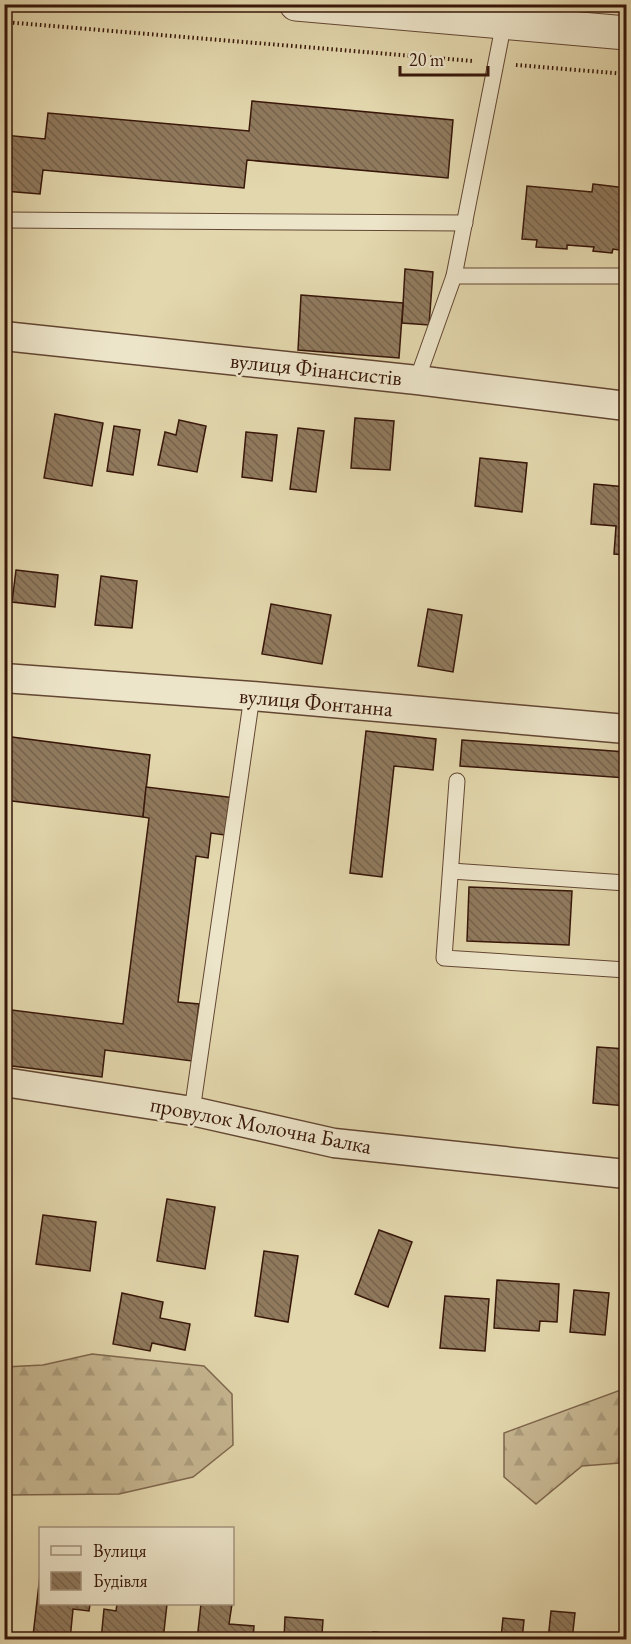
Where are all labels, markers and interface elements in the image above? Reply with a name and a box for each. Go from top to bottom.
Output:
scale bar [400,39,488,77]
text: 20 m [409,48,444,71]
street label: вулиця Фінансистів [229,346,403,392]
street label: вулиця Фонтанна [238,681,394,723]
street label: провулок Молочна Балка [148,1089,374,1161]
legend [39,1527,234,1605]
text: Вулиця [93,1539,146,1562]
text: Будівля [93,1569,148,1592]

